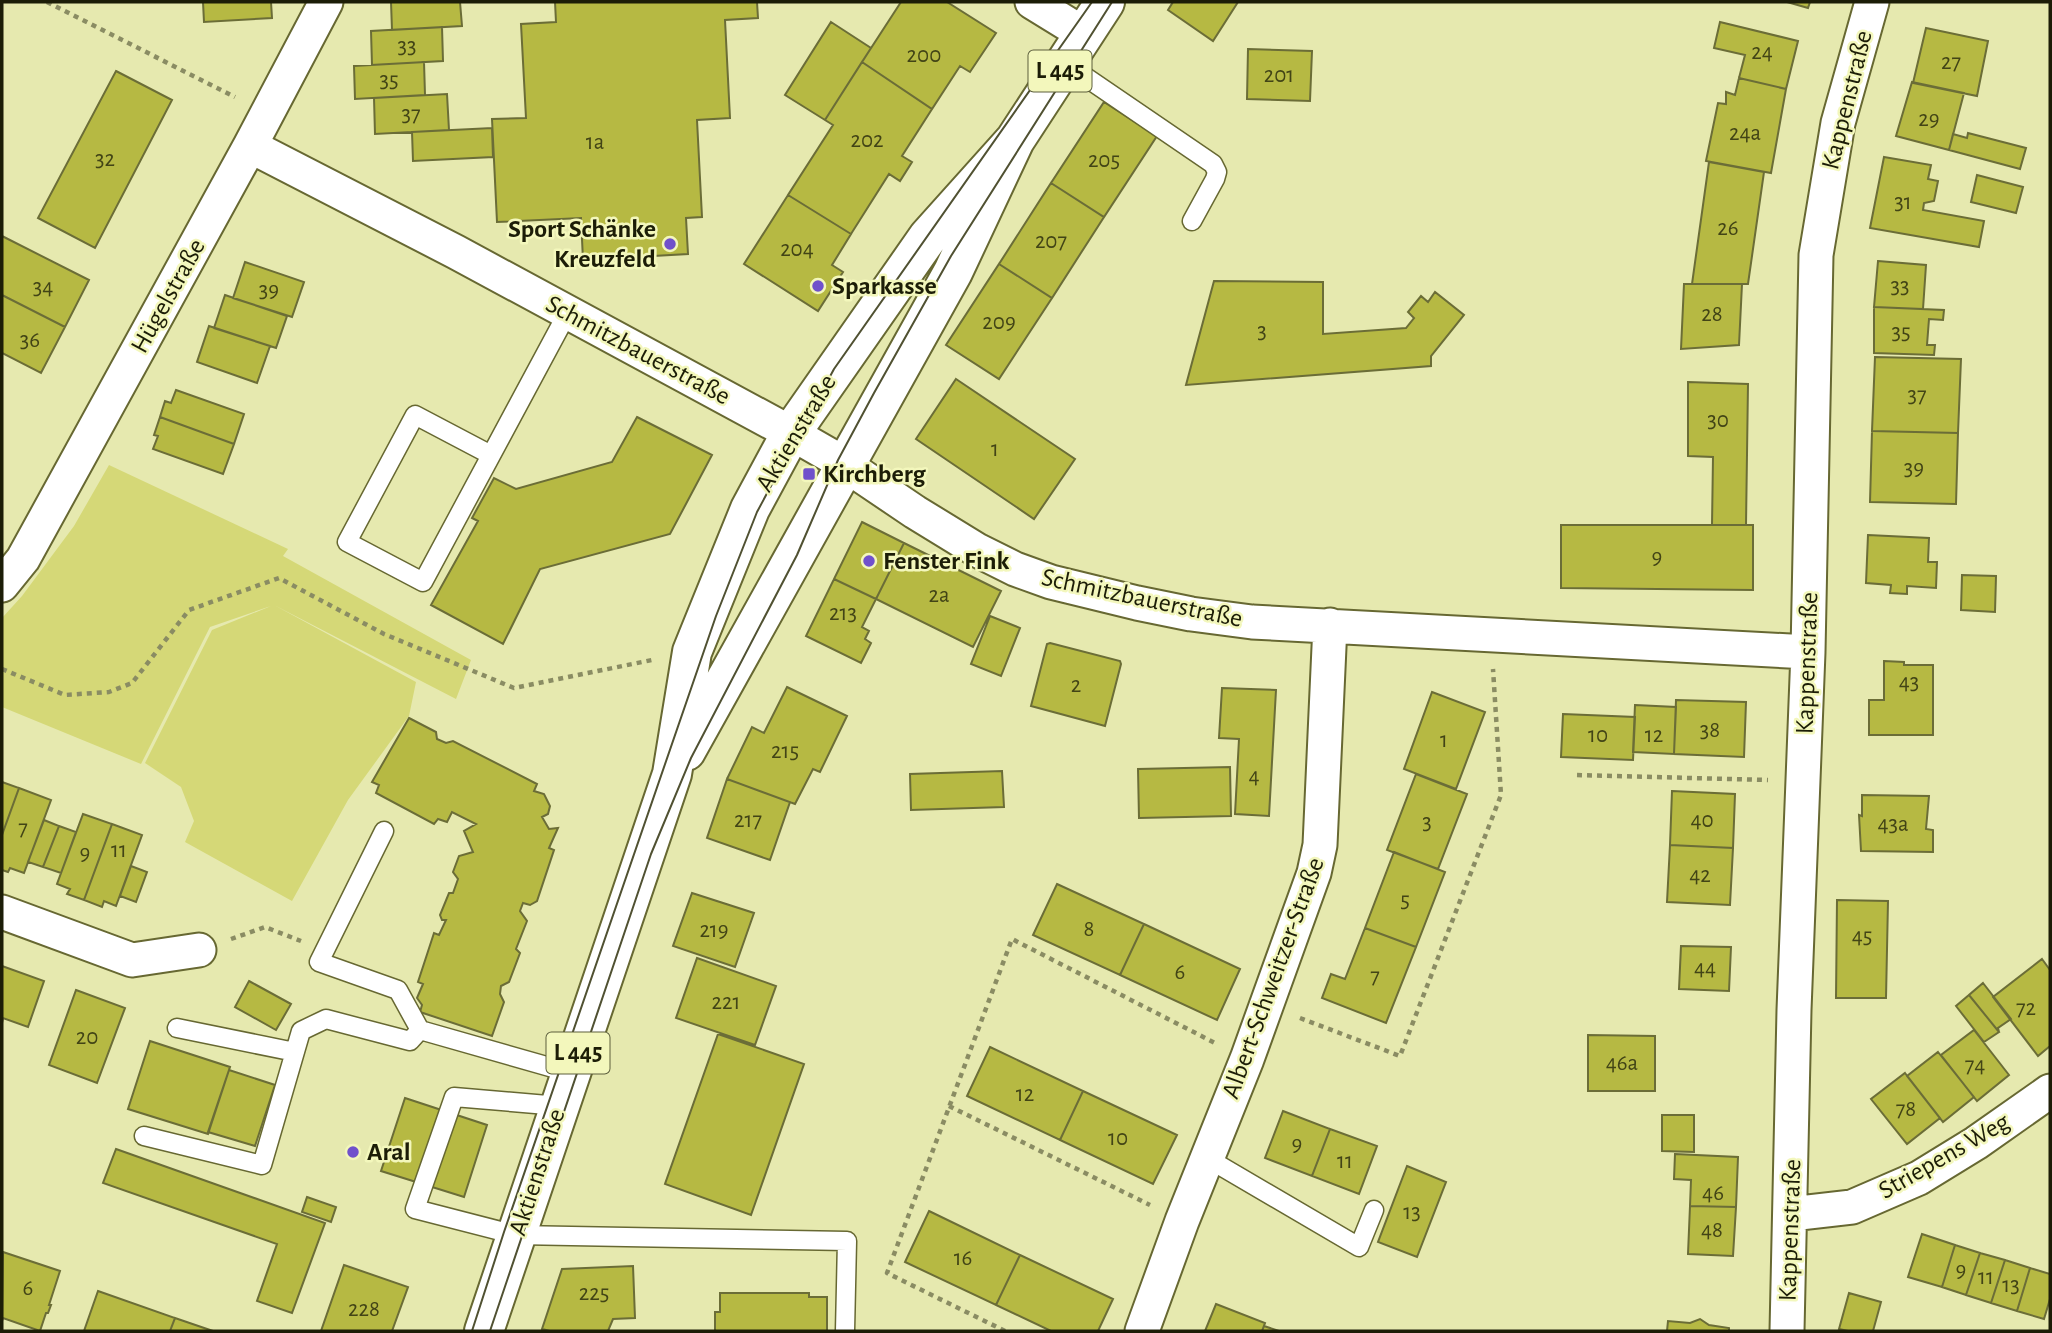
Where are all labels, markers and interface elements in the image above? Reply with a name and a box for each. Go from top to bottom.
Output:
street label: Kappenstraße [1817,28,1877,172]
house number: 33 [398,35,416,58]
house number: 24 [1751,41,1773,64]
house number: 200 [907,44,941,67]
road number: L 445 [1028,50,1092,92]
house number: 27 [1941,51,1961,74]
house number: 201 [1264,64,1294,87]
house number: 35 [379,69,399,92]
house number: 37 [401,103,421,126]
house number: 29 [1918,108,1940,131]
house number: 24a [1729,122,1761,145]
house number: 202 [850,129,884,152]
house number: 1a [586,131,604,154]
house number: 32 [95,148,115,171]
house number: 205 [1088,149,1120,172]
house number: 31 [1894,191,1912,214]
place label: Sport Schänke Kreuzfeld [508,216,656,272]
house number: 26 [1717,217,1739,240]
house number: 207 [1035,230,1067,253]
street label: Hügelstraße [126,234,210,358]
marker: Sport Schänke Kreuzfeld [662,236,678,252]
house number: 204 [780,238,814,261]
place label: Sparkasse [832,273,937,299]
house number: 33 [1891,275,1909,298]
house number: 34 [33,276,53,299]
marker: Sparkasse [810,278,826,294]
house number: 39 [259,279,279,302]
street label: Schmitzbauerstraße [542,290,734,410]
house number: 28 [1701,303,1723,326]
house number: 209 [982,311,1016,334]
house number: 3 [1257,320,1267,343]
house number: 35 [1891,321,1911,344]
house number: 36 [20,329,40,352]
street label: Aktienstraße [751,370,841,496]
house number: 37 [1907,384,1927,407]
house number: 30 [1707,409,1729,432]
house number: 1 [991,438,999,461]
house number: 39 [1904,457,1924,480]
place label: Kirchberg [823,461,927,487]
marker: Kirchberg [801,466,817,482]
house number: 9 [1652,546,1662,569]
place label: Fenster Fink [883,548,1009,574]
marker: Fenster Fink [861,553,877,569]
street label: Schmitzbauerstraße [1039,564,1245,632]
house number: 2a [928,584,950,607]
street label: Kappenstraße [1792,591,1822,735]
house number: 213 [829,602,857,625]
house number: 43 [1899,671,1919,694]
house number: 2 [1071,674,1081,697]
house number: 38 [1700,719,1720,742]
house number: 10 [1588,724,1608,747]
house number: 12 [1645,724,1663,747]
house number: 1 [1440,729,1448,752]
house number: 215 [771,740,799,763]
house number: 4 [1248,765,1260,788]
house number: 217 [734,809,762,832]
house number: 40 [1690,809,1714,832]
house number: 3 [1422,811,1432,834]
house number: 43a [1877,813,1909,836]
house number: 7 [18,817,28,840]
house number: 11 [111,839,127,862]
house number: 9 [80,842,90,865]
street label: Albert-Schweitzer-Straße [1217,854,1329,1102]
house number: 42 [1689,864,1711,887]
house number: 5 [1400,889,1410,912]
house number: 8 [1084,918,1094,941]
house number: 219 [699,919,729,942]
house number: 45 [1852,925,1872,948]
house number: 44 [1694,957,1716,980]
house number: 6 [1175,961,1185,984]
house number: 7 [1370,965,1380,988]
house number: 221 [712,991,740,1014]
house number: 72 [2016,997,2036,1020]
house number: 20 [76,1026,98,1049]
road number: L 445 [546,1032,610,1073]
house number: 46a [1606,1052,1638,1075]
house number: 74 [1965,1054,1985,1077]
house number: 12 [1016,1083,1034,1106]
house number: 78 [1896,1098,1916,1121]
street label: Aktienstraße [504,1106,570,1238]
street label: Striepens Weg [1874,1108,2014,1204]
house number: 10 [1108,1127,1128,1150]
house number: 9 [1292,1133,1302,1156]
place label: Aral [367,1139,411,1165]
marker: Aral [345,1144,361,1160]
house number: 11 [1337,1150,1353,1173]
street label: Kappenstraße [1775,1158,1805,1302]
house number: 46 [1702,1182,1724,1205]
house number: 13 [1403,1201,1421,1224]
house number: 48 [1701,1219,1723,1242]
house number: 16 [954,1247,972,1270]
house number: 9 [1956,1259,1966,1282]
house number: 11 [1978,1266,1994,1289]
house number: 13 [2002,1274,2020,1297]
house number: 6 [23,1277,33,1300]
house number: 225 [579,1282,609,1305]
house number: 228 [348,1298,380,1321]

